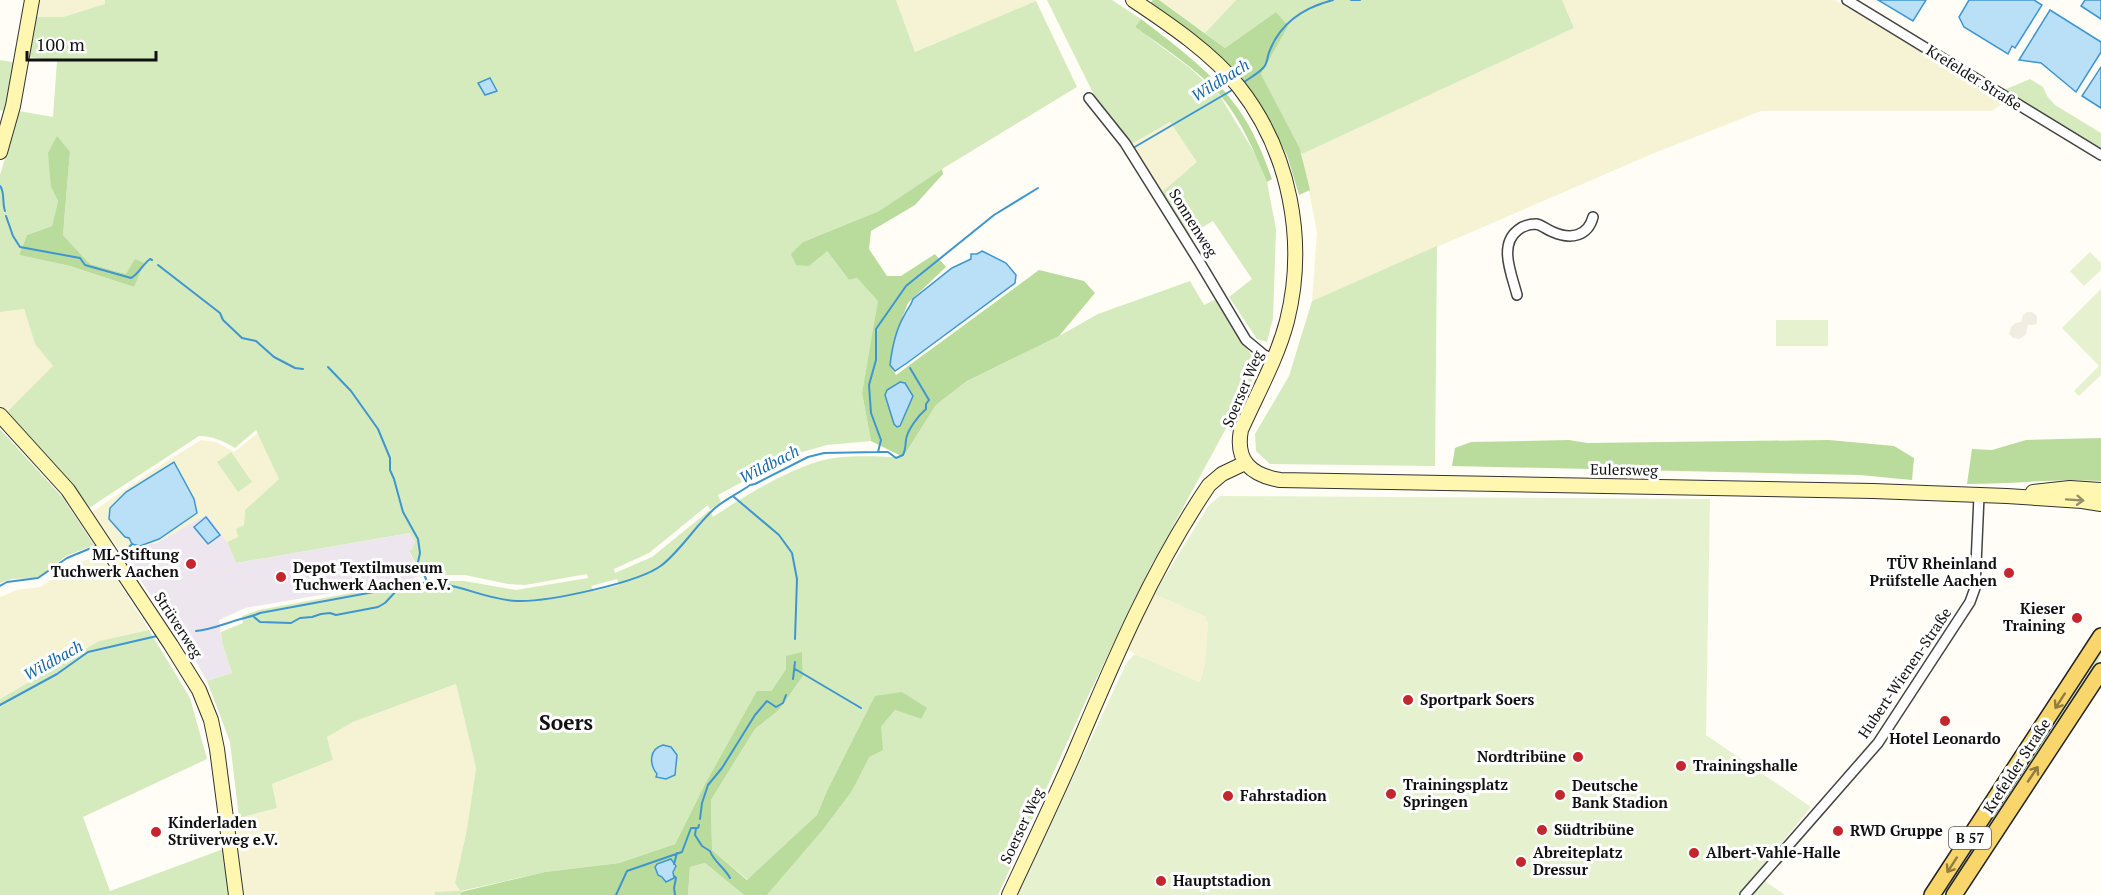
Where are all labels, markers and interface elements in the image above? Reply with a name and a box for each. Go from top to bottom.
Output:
scale bar [27,24,156,62]
text: 100 m [36,32,85,56]
street label: Krefelder Straße [1923,40,2026,115]
water label: Wildbach [1187,54,1253,106]
street label: Sonnenweg [1165,185,1223,261]
street label: Soerser Weg [1217,346,1268,430]
water label: Wildbach [735,440,803,488]
street label: Eulersweg [1590,458,1659,480]
one-way arrow [2065,495,2085,506]
place label: ML-Stiftung Tuchwerk Aachen [51,544,180,581]
place label: TÜV Rheinland Prüfstelle Aachen [1870,553,1997,590]
marker: ML-Stiftung Tuchwerk Aachen [184,557,198,571]
place label: Depot Textilmuseum Tuchwerk Aachen e.V. [293,557,451,594]
marker: TÜV Rheinland Prüfstelle Aachen [2002,566,2016,580]
marker: Depot Textilmuseum Tuchwerk Aachen e.V. [274,570,288,584]
street label: Strüverweg [150,588,208,662]
place label: Kieser Training [2003,598,2066,635]
street label: Hubert-Wienen-Straße [1853,603,1955,742]
marker: Kieser Training [2070,611,2084,625]
water label: Wildbach [19,635,87,685]
place label: Sportpark Soers [1420,689,1534,709]
one-way arrow [2053,692,2065,709]
marker: Sportpark Soers [1401,693,1415,707]
district label: Soers [539,708,593,736]
marker: Hotel Leonardo [1938,714,1952,728]
street label: Krefelder Straße [1978,714,2054,817]
place label: Hotel Leonardo [1889,728,2001,748]
place label: Nordtribüne [1477,746,1566,766]
marker: Nordtribüne [1571,750,1585,764]
place label: Trainingshalle [1693,755,1798,775]
marker: Trainingshalle [1674,759,1688,773]
one-way arrow [2027,766,2039,782]
place label: Trainingsplatz Springen [1403,774,1508,811]
place label: Deutsche Bank Stadion [1572,775,1668,812]
street label: Soerser Weg [995,783,1048,867]
place label: Fahrstadion [1240,785,1327,805]
marker: Trainingsplatz Springen [1384,787,1398,801]
marker: Deutsche Bank Stadion [1553,788,1567,802]
marker: Fahrstadion [1221,789,1235,803]
place label: Kinderladen Strüverweg e.V. [168,812,278,849]
place label: Südtribüne [1554,819,1634,839]
place label: RWD Gruppe [1850,820,1943,840]
marker: Südtribüne [1535,823,1549,837]
marker: RWD Gruppe [1831,824,1845,838]
marker: Kinderladen Strüverweg e.V. [149,825,163,839]
road number: B 57 [1949,827,1991,849]
place label: Abreiteplatz Dressur [1533,842,1623,879]
place label: Albert-Vahle-Halle [1706,842,1841,862]
marker: Albert-Vahle-Halle [1687,846,1701,860]
marker: Abreiteplatz Dressur [1514,855,1528,869]
one-way arrow [1946,856,1958,873]
place label: Hauptstadion [1173,870,1271,890]
marker: Hauptstadion [1154,874,1168,888]

